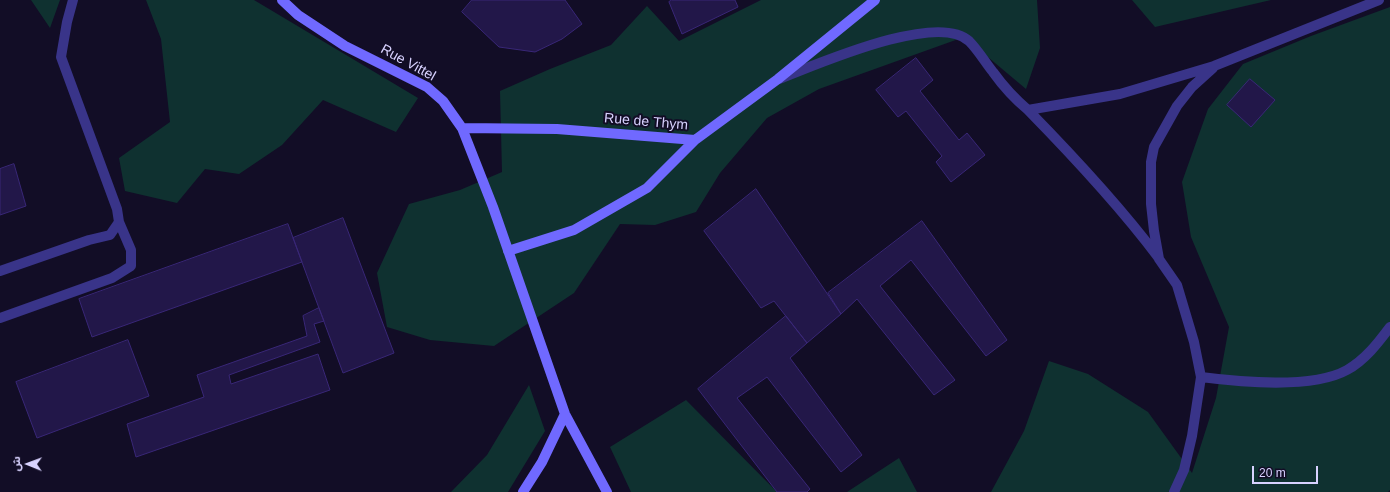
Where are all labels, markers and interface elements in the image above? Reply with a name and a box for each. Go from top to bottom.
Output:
street label: Rue Vittel [377,41,439,85]
street label: Rue de Thym [603,110,689,134]
north arrow [8,444,48,484]
text: ش [10,456,22,471]
scale bar [1254,458,1320,484]
text: 20 m [1259,466,1286,480]

